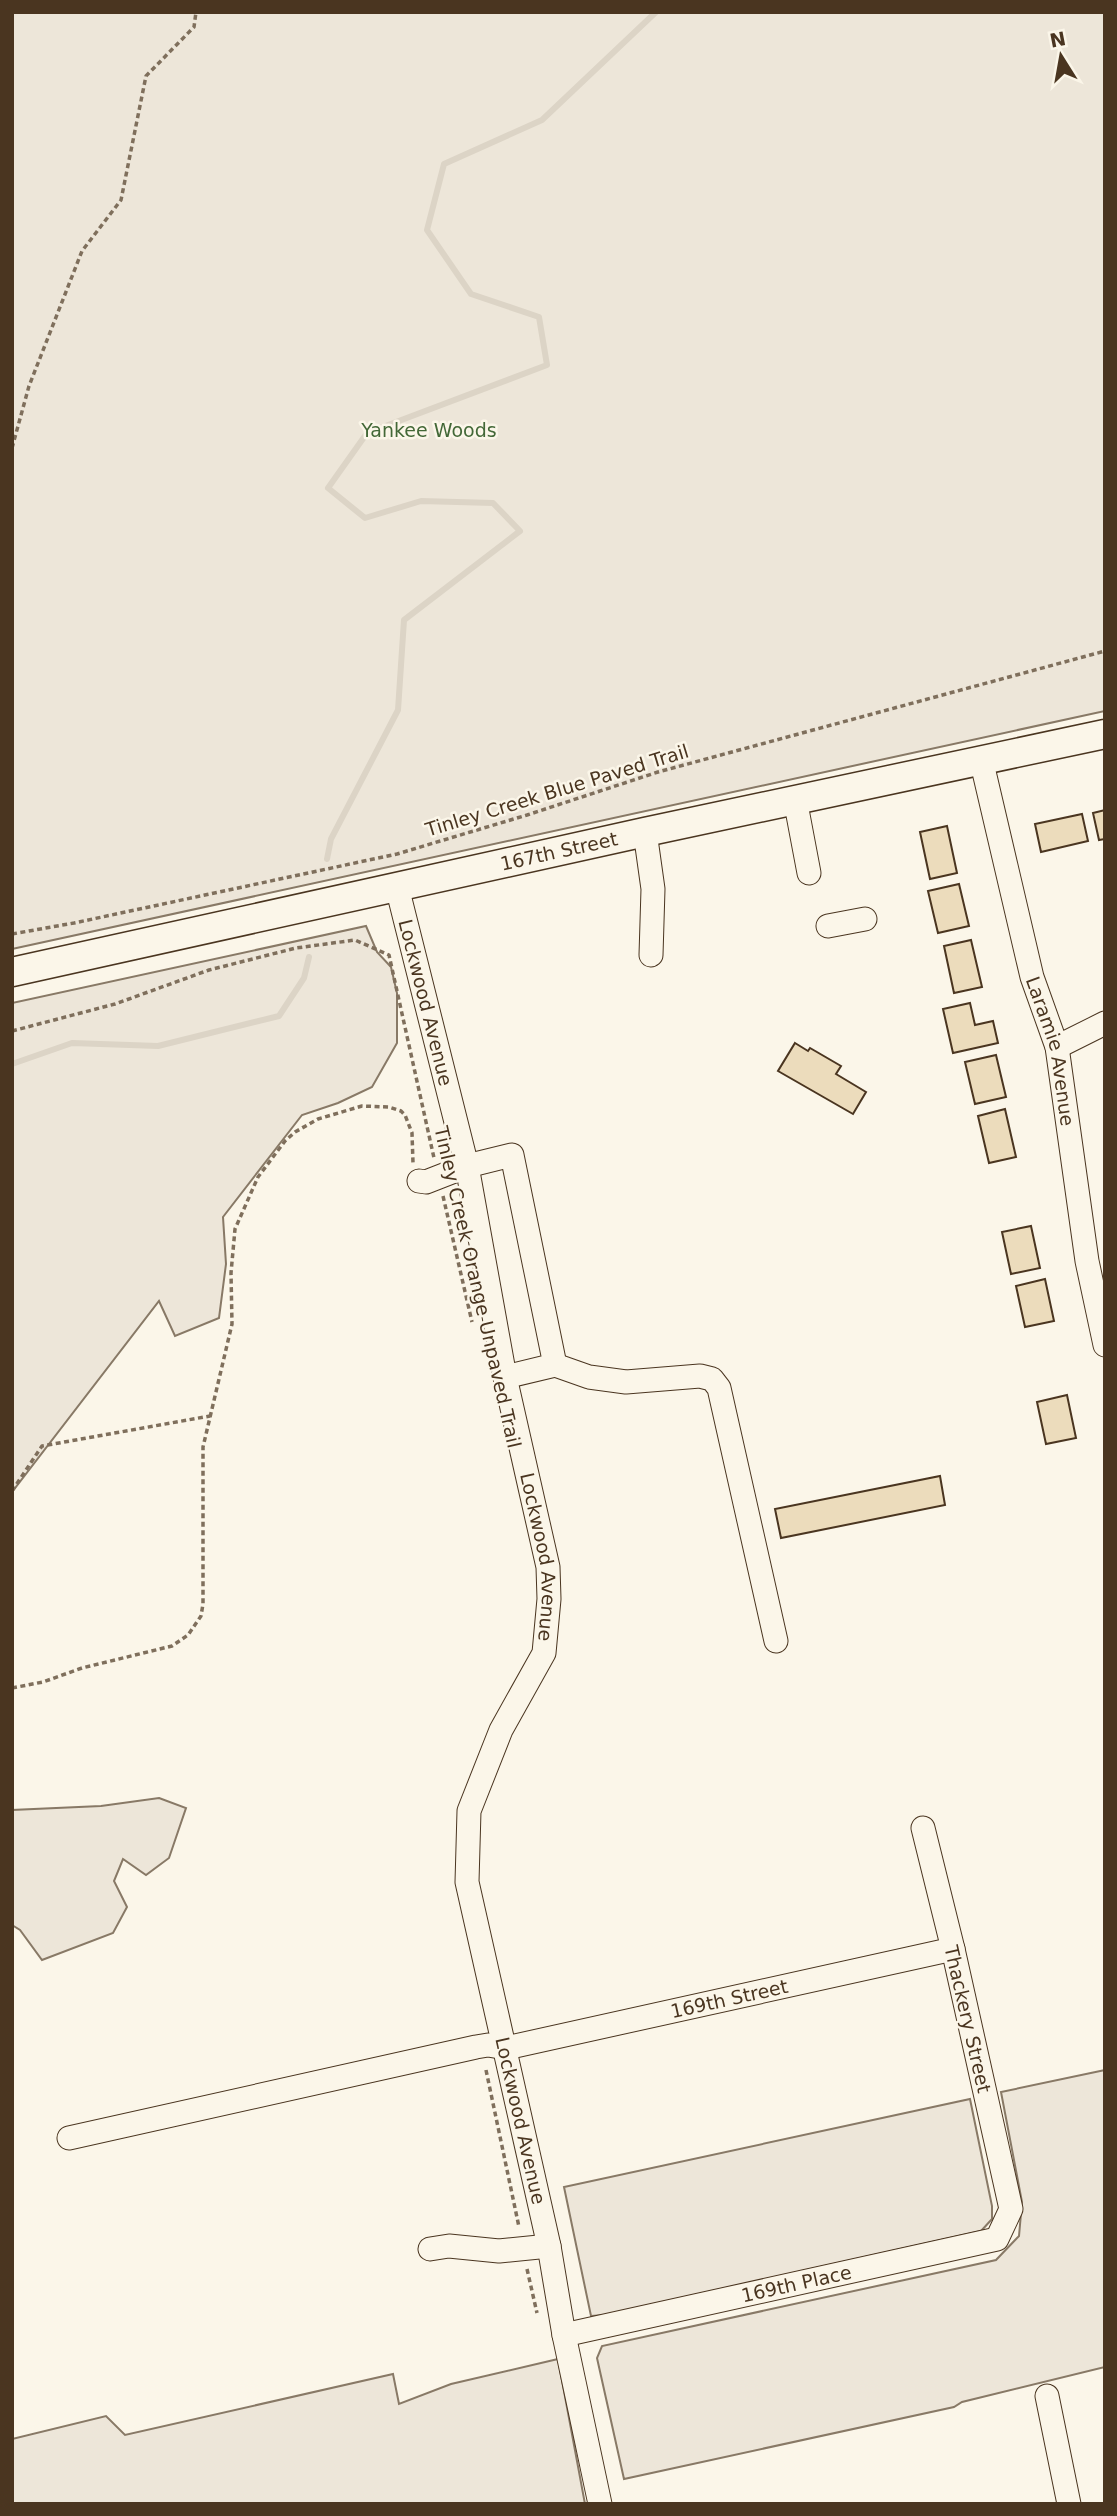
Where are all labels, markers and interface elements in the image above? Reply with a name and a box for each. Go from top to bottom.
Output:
north arrow [1026,21,1096,91]
text: N [1048,27,1068,52]
park label: Yankee Woods [360,419,497,441]
street label: Tinley Creek Blue Paved Trail [422,739,691,841]
street label: 167th Street [498,827,620,875]
street label: Lockwood Avenue [394,917,457,1088]
street label: Laramie Avenue [1022,973,1079,1127]
street label: Tinley Creek Orange Unpaved Trail [430,1123,526,1450]
street label: Lockwood Avenue [516,1471,560,1642]
street label: Thackery Street [940,1942,996,2095]
street label: 169th Street [668,1975,790,2022]
street label: Lockwood Avenue [491,2035,550,2206]
street label: 169th Place [739,2261,854,2306]

